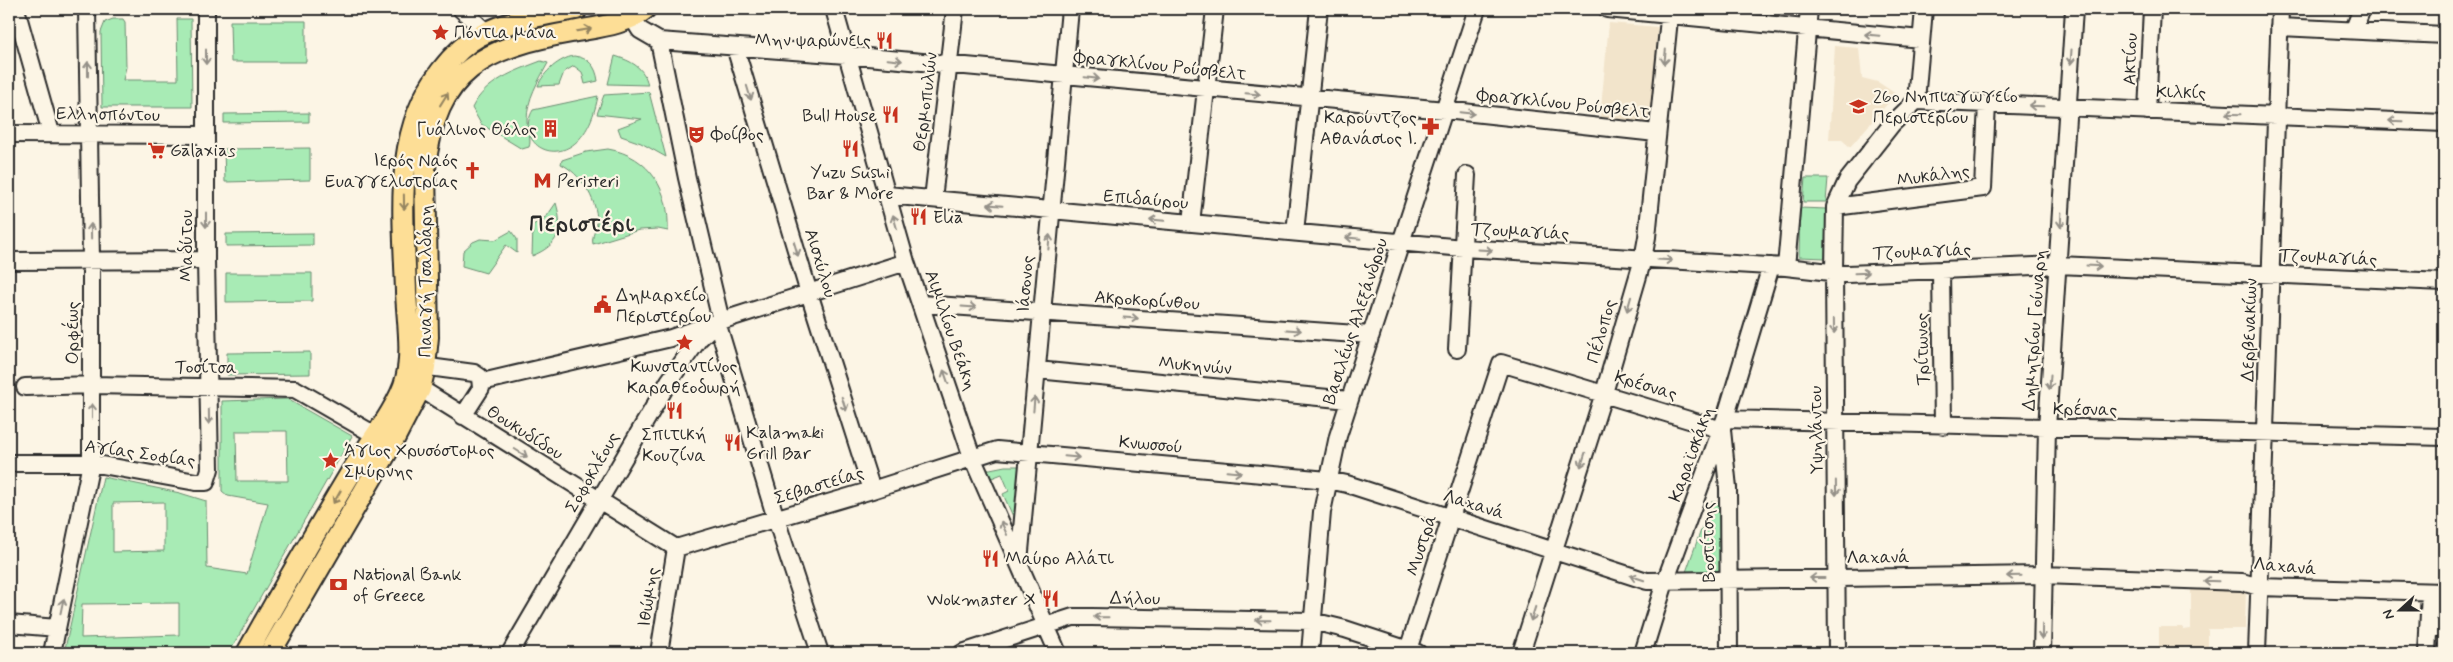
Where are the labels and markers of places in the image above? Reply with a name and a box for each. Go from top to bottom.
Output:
place label: Πόντια μάνα [454,21,557,45]
place icon: Πόντια μάνα [430,22,450,42]
place label: Μην ψαρώνεις [755,29,871,53]
restaurant icon: Μην ψαρώνεις [875,30,895,50]
place label: 26ο Νηπιαγωγείο Περιστερίου [1873,85,2018,130]
school or university icon: 26ο Νηπιαγωγείο Περιστερίου [1849,96,1869,116]
place label: Bull House [802,104,877,128]
restaurant icon: Bull House [881,105,901,125]
place label: Καρούντζος Αθανάσιος Ι. [1320,106,1417,151]
pharmacy icon: Καρούντζος Αθανάσιος Ι. [1421,117,1441,137]
place label: Γυάλινος Θόλος [416,118,537,142]
building icon: Γυάλινος Θόλος [541,119,561,139]
place label: Φοίβος [710,123,764,147]
theatre icon: Φοίβος [687,124,707,144]
place label: Galaxias [170,139,236,163]
restaurant icon: Yuzu Sushi Bar & More [840,139,860,159]
supermarket icon: Galaxias [146,140,166,160]
place label: Ιερός Ναός Ευαγγελιστρίας [325,149,458,194]
church icon: Ιερός Ναός Ευαγγελιστρίας [462,160,482,180]
place label: Yuzu Sushi Bar & More [806,161,894,206]
place label: Peristeri [557,170,619,194]
metro station icon: Peristeri [533,171,553,191]
place label: Elia [933,206,963,230]
restaurant icon: Elia [909,207,929,227]
place label: Δημαρχείο Περιστερίου [616,284,711,329]
public building icon: Δημαρχείο Περιστερίου [592,295,612,315]
place icon: Κωνσταντίνος Καραθεοδωρή [674,333,694,353]
place label: Κωνσταντίνος Καραθεοδωρή [627,355,741,400]
restaurant icon: Σπιτική Κουζίνα [664,401,684,421]
place label: Kalamaki Grill Bar [746,421,824,466]
place label: Σπιτική Κουζίνα [641,423,707,468]
restaurant icon: Kalamaki Grill Bar [722,432,742,452]
place label: Άγιος Χρυσόστομος Σμύρνης [344,439,495,484]
place icon: Άγιος Χρυσόστομος Σμύρνης [320,450,340,470]
place label: Μαύρο Αλάτι [1005,547,1114,571]
restaurant icon: Μαύρο Αλάτι [981,548,1001,568]
place label: National Bank of Greece [353,563,462,608]
bank icon: National Bank of Greece [329,574,349,594]
place label: Wokmaster X [927,588,1036,612]
restaurant icon: Wokmaster X [1040,589,1060,609]

